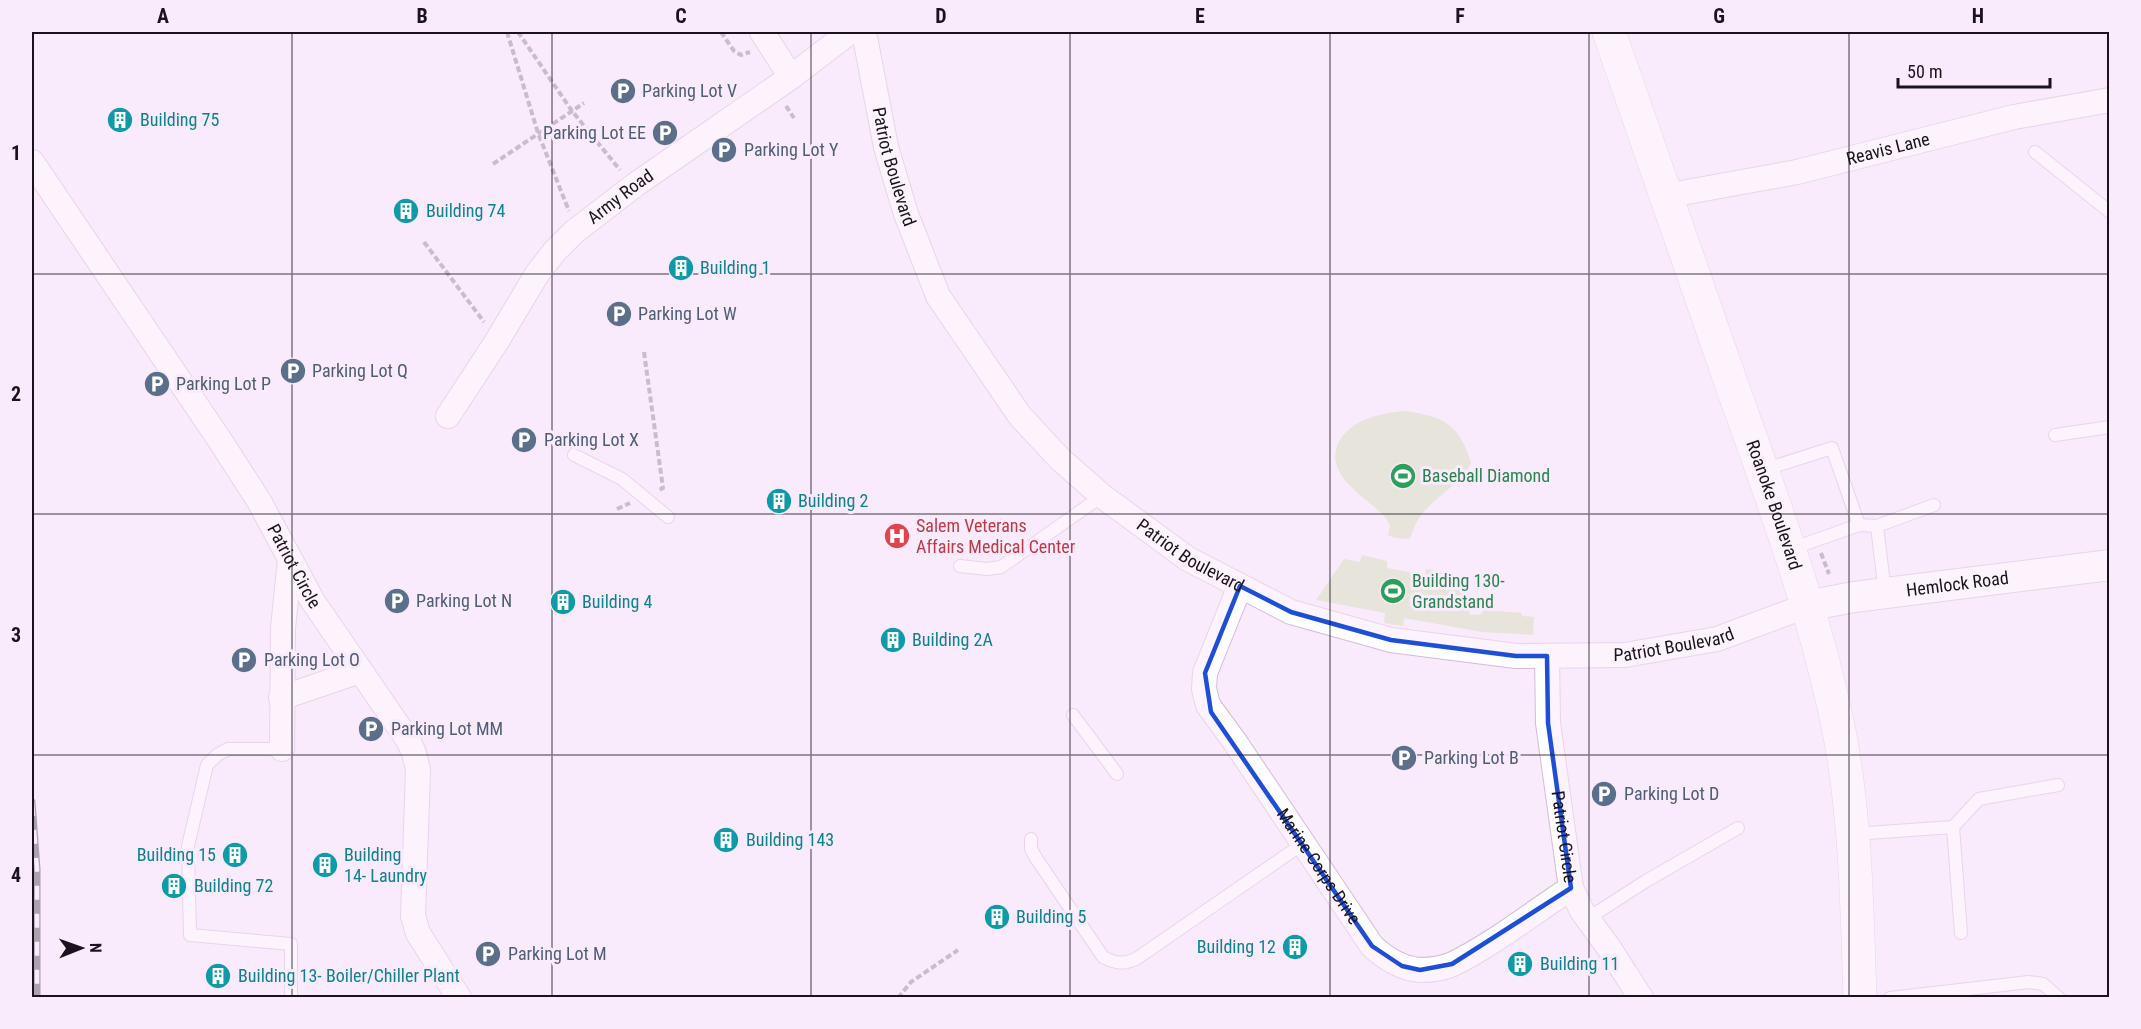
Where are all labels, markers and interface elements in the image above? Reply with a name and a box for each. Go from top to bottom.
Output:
text: A [157,4,169,28]
text: B [416,4,428,28]
text: C [675,4,687,28]
text: D [935,4,947,28]
text: E [1195,4,1205,28]
text: F [1455,4,1465,28]
text: G [1713,4,1725,28]
text: H [1972,4,1984,28]
scale bar [1898,51,2050,89]
text: 50 m [1907,61,1942,82]
parking icon: Parking Lot V [608,76,638,106]
place label: Parking Lot V [642,80,737,101]
building icon: Building 75 [105,105,135,135]
street label: Patriot Boulevard [869,105,921,229]
place label: Building 75 [140,109,219,130]
parking icon: Parking Lot EE [650,118,680,148]
place label: Parking Lot EE [543,122,646,143]
street label: Reavis Lane [1844,128,1932,169]
parking icon: Parking Lot Y [709,135,739,165]
place label: Parking Lot Y [744,139,839,160]
text: 1 [11,141,21,165]
street label: Army Road [583,165,657,228]
building icon: Building 74 [391,196,421,226]
place label: Building 74 [426,200,505,221]
building icon: Building 1 [666,253,696,283]
place label: Building 1 [700,257,770,278]
parking icon: Parking Lot W [604,299,634,329]
place label: Parking Lot W [638,303,737,324]
parking icon: Parking Lot Q [278,356,308,386]
place label: Parking Lot Q [312,360,408,381]
parking icon: Parking Lot P [142,369,172,399]
place label: Parking Lot P [176,373,271,394]
text: 2 [11,382,21,406]
parking icon: Parking Lot X [509,425,539,455]
place label: Parking Lot X [544,429,639,450]
street label: Roanoke Boulevard [1742,437,1806,573]
sports icon: Baseball Diamond [1388,461,1418,491]
place label: Baseball Diamond [1422,465,1550,486]
building icon: Building 2 [764,486,794,516]
place label: Building 2 [798,490,869,511]
street label: Patriot Boulevard [1133,514,1248,596]
place label: Salem Veterans Affairs Medical Center [916,515,1076,557]
street label: Patriot Circle [263,520,326,612]
hospital icon: Salem Veterans Affairs Medical Center [882,521,912,551]
street label: Hemlock Road [1905,567,2010,600]
place label: Building 130- Grandstand [1412,570,1505,612]
sports icon: Building 130- Grandstand [1378,576,1408,606]
parking icon: Parking Lot N [382,586,412,616]
building icon: Building 4 [548,587,578,617]
place label: Parking Lot N [416,590,512,611]
place label: Building 4 [582,591,653,612]
text: 3 [11,623,21,647]
street label: Patriot Boulevard [1613,623,1737,665]
building icon: Building 2A [878,625,908,655]
place label: Building 2A [912,629,993,650]
parking icon: Parking Lot O [229,645,259,675]
place label: Parking Lot O [264,649,360,670]
parking icon: Parking Lot MM [356,714,386,744]
place label: Parking Lot MM [391,718,503,739]
parking icon: Parking Lot B [1389,743,1419,773]
place label: Parking Lot B [1424,747,1519,768]
parking icon: Parking Lot D [1589,779,1619,809]
place label: Parking Lot D [1624,783,1719,804]
street label: Patriot Circle [1548,790,1581,884]
street label: Marine Corps Drive [1273,804,1365,928]
building icon: Building 143 [711,825,741,855]
place label: Building 143 [746,829,834,850]
building icon: Building 15 [220,840,250,870]
place label: Building 15 [137,844,216,865]
place label: Building 14- Laundry [344,844,428,886]
building icon: Building 14- Laundry [310,850,340,880]
text: 4 [11,863,21,887]
building icon: Building 72 [159,871,189,901]
place label: Building 72 [194,875,273,896]
building icon: Building 5 [982,902,1012,932]
place label: Building 5 [1016,906,1087,927]
north arrow [51,918,111,978]
building icon: Building 12 [1280,932,1310,962]
place label: Building 12 [1197,936,1276,957]
parking icon: Parking Lot M [473,939,503,969]
text: N [86,943,105,953]
place label: Parking Lot M [508,943,607,964]
building icon: Building 11 [1505,949,1535,979]
place label: Building 11 [1540,953,1619,974]
building icon: Building 13- Boiler/Chiller Plant [203,961,233,991]
place label: Building 13- Boiler/Chiller Plant [238,965,460,986]

